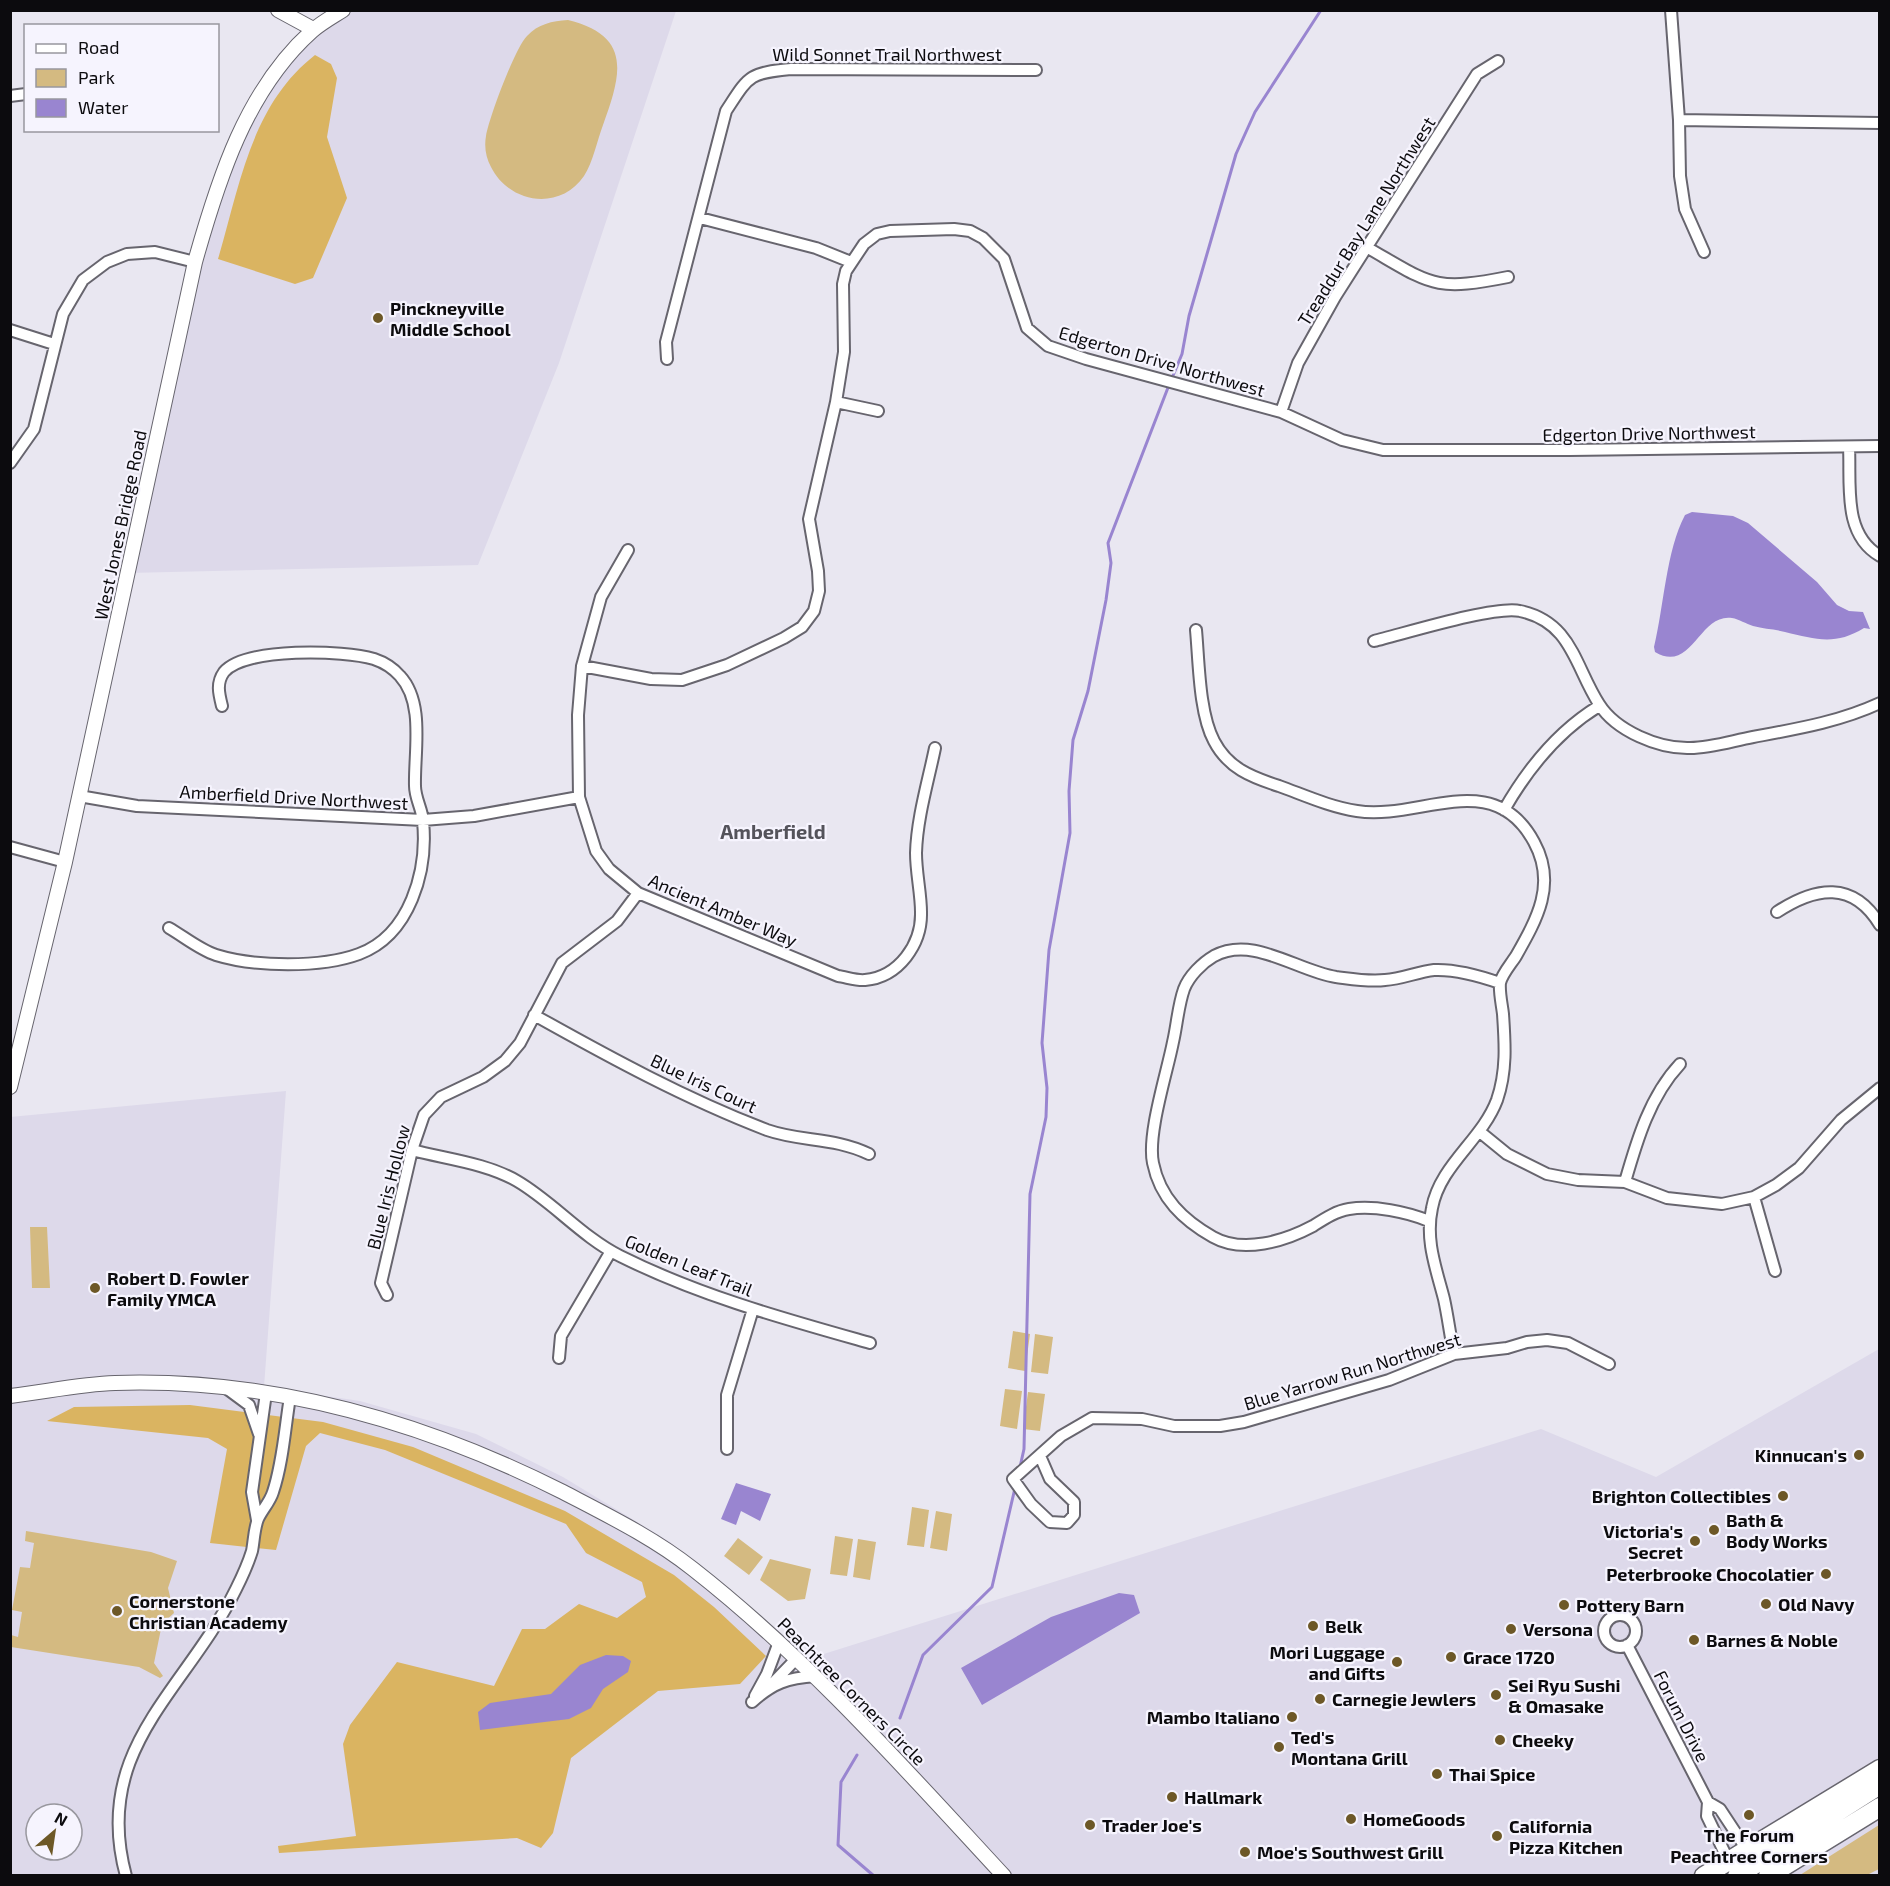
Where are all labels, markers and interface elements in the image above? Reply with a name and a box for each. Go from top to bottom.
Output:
legend [24,24,219,132]
text: Road [78,36,119,58]
street label: Wild Sonnet Trail Northwest [772,43,1002,65]
text: Park [78,66,115,88]
text: Water [78,96,128,118]
street label: Treaddur Bay Lane Northwest [1292,112,1440,330]
place label: Pinckneyville Middle School [390,297,511,340]
marker: Pinckneyville Middle School [371,311,385,325]
street label: Edgerton Drive Northwest [1056,321,1268,401]
street label: Edgerton Drive Northwest [1542,420,1756,446]
street label: West Jones Bridge Road [89,428,151,622]
street label: Amberfield Drive Northwest [179,780,409,814]
district label: Amberfield [720,819,826,843]
street label: Ancient Amber Way [645,869,801,951]
street label: Blue Iris Court [647,1049,761,1117]
street label: Blue Iris Hollow [362,1122,414,1252]
street label: Golden Leaf Trail [622,1229,757,1301]
place label: Robert D. Fowler Family YMCA [107,1267,249,1310]
marker: Robert D. Fowler Family YMCA [88,1281,102,1295]
street label: Blue Yarrow Run Northwest [1241,1327,1463,1415]
place label: Kinnucan's [1755,1444,1847,1466]
marker: Kinnucan's [1852,1448,1866,1462]
place label: Brighton Collectibles [1592,1485,1771,1507]
marker: Brighton Collectibles [1776,1489,1790,1503]
place label: Bath & Body Works [1726,1509,1828,1552]
place label: Victoria's Secret [1603,1520,1684,1563]
marker: Bath & Body Works [1707,1523,1721,1537]
marker: Victoria's Secret [1688,1534,1702,1548]
place label: Peterbrooke Chocolatier [1606,1563,1814,1585]
marker: Peterbrooke Chocolatier [1819,1567,1833,1581]
place label: Cornerstone Christian Academy [129,1590,288,1633]
place label: Old Navy [1778,1593,1855,1615]
place label: Pottery Barn [1576,1594,1684,1616]
marker: Old Navy [1759,1597,1773,1611]
marker: Pottery Barn [1557,1598,1571,1612]
marker: Cornerstone Christian Academy [110,1604,124,1618]
street label: Peachtree Corners Circle [773,1612,931,1770]
place label: Belk [1325,1615,1363,1637]
place label: Versona [1523,1618,1593,1640]
marker: Belk [1306,1619,1320,1633]
marker: Versona [1504,1622,1518,1636]
place label: Barnes & Noble [1706,1629,1838,1651]
marker: Barnes & Noble [1687,1633,1701,1647]
place label: Mori Luggage and Gifts [1269,1641,1385,1684]
place label: Grace 1720 [1463,1646,1555,1668]
marker: Grace 1720 [1444,1650,1458,1664]
marker: Mori Luggage and Gifts [1390,1655,1404,1669]
street label: Forum Drive [1650,1667,1714,1765]
place label: Sei Ryu Sushi & Omasake [1508,1674,1621,1717]
place label: Carnegie Jewlers [1332,1688,1476,1710]
marker: Sei Ryu Sushi & Omasake [1489,1688,1503,1702]
marker: Carnegie Jewlers [1313,1692,1327,1706]
place label: Mambo Italiano [1147,1706,1280,1728]
marker: Mambo Italiano [1285,1710,1299,1724]
place label: Ted's Montana Grill [1291,1726,1408,1769]
place label: Cheeky [1512,1729,1575,1751]
marker: Cheeky [1493,1733,1507,1747]
marker: Ted's Montana Grill [1272,1740,1286,1754]
place label: Thai Spice [1449,1763,1535,1785]
marker: Thai Spice [1430,1767,1444,1781]
place label: Hallmark [1184,1786,1262,1808]
marker: Hallmark [1165,1790,1179,1804]
north arrow [24,1802,84,1862]
text: N [52,1807,71,1830]
place label: HomeGoods [1363,1808,1465,1830]
marker: The Forum Peachtree Corners [1742,1808,1756,1822]
marker: HomeGoods [1344,1812,1358,1826]
place label: Trader Joe's [1102,1814,1202,1836]
place label: California Pizza Kitchen [1509,1815,1623,1858]
marker: Trader Joe's [1083,1818,1097,1832]
place label: The Forum Peachtree Corners [1670,1824,1828,1867]
marker: California Pizza Kitchen [1490,1829,1504,1843]
place label: Moe's Southwest Grill [1257,1841,1444,1863]
marker: Moe's Southwest Grill [1238,1845,1252,1859]

